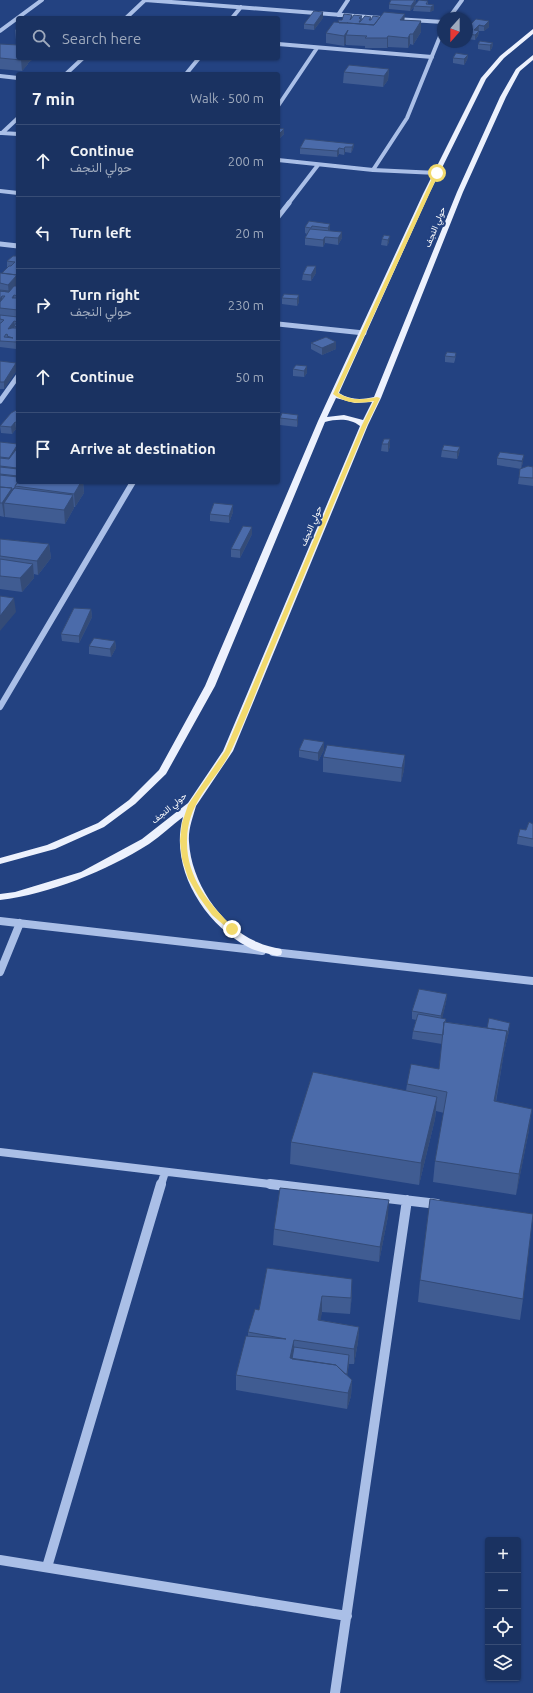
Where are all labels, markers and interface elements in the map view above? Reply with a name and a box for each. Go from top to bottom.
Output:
north arrow [437,12,473,48]
search box [16,16,280,60]
icon: search [30,27,52,49]
text: Search here [62,30,141,47]
text: 7 min [32,89,75,108]
text: Walk · 500 m [190,91,264,105]
text: Continue [70,142,134,159]
icon: ahead [32,150,54,172]
text: 200 m [228,154,264,168]
text: حولي النجف [70,160,132,174]
route start [428,164,446,182]
street label: حولي النجف [422,205,449,249]
icon: left [32,222,54,244]
text: Turn left [70,224,131,241]
text: 20 m [235,226,264,240]
text: Turn right [70,286,140,303]
icon: right [32,294,54,316]
text: 230 m [228,298,264,312]
text: حولي النجف [70,304,132,318]
icon: ahead [32,366,54,388]
text: Continue [70,368,134,385]
text: 50 m [235,370,264,384]
icon: arrive [32,438,54,460]
text: Arrive at destination [70,440,216,457]
street label: حولي النجف [298,504,326,548]
street label: حولي النجف [149,790,190,827]
route end [223,920,241,938]
map controls [485,1537,521,1681]
button: + [485,1537,521,1573]
button: − [485,1573,521,1609]
button: locate [485,1609,521,1645]
button: layers [485,1645,521,1681]

